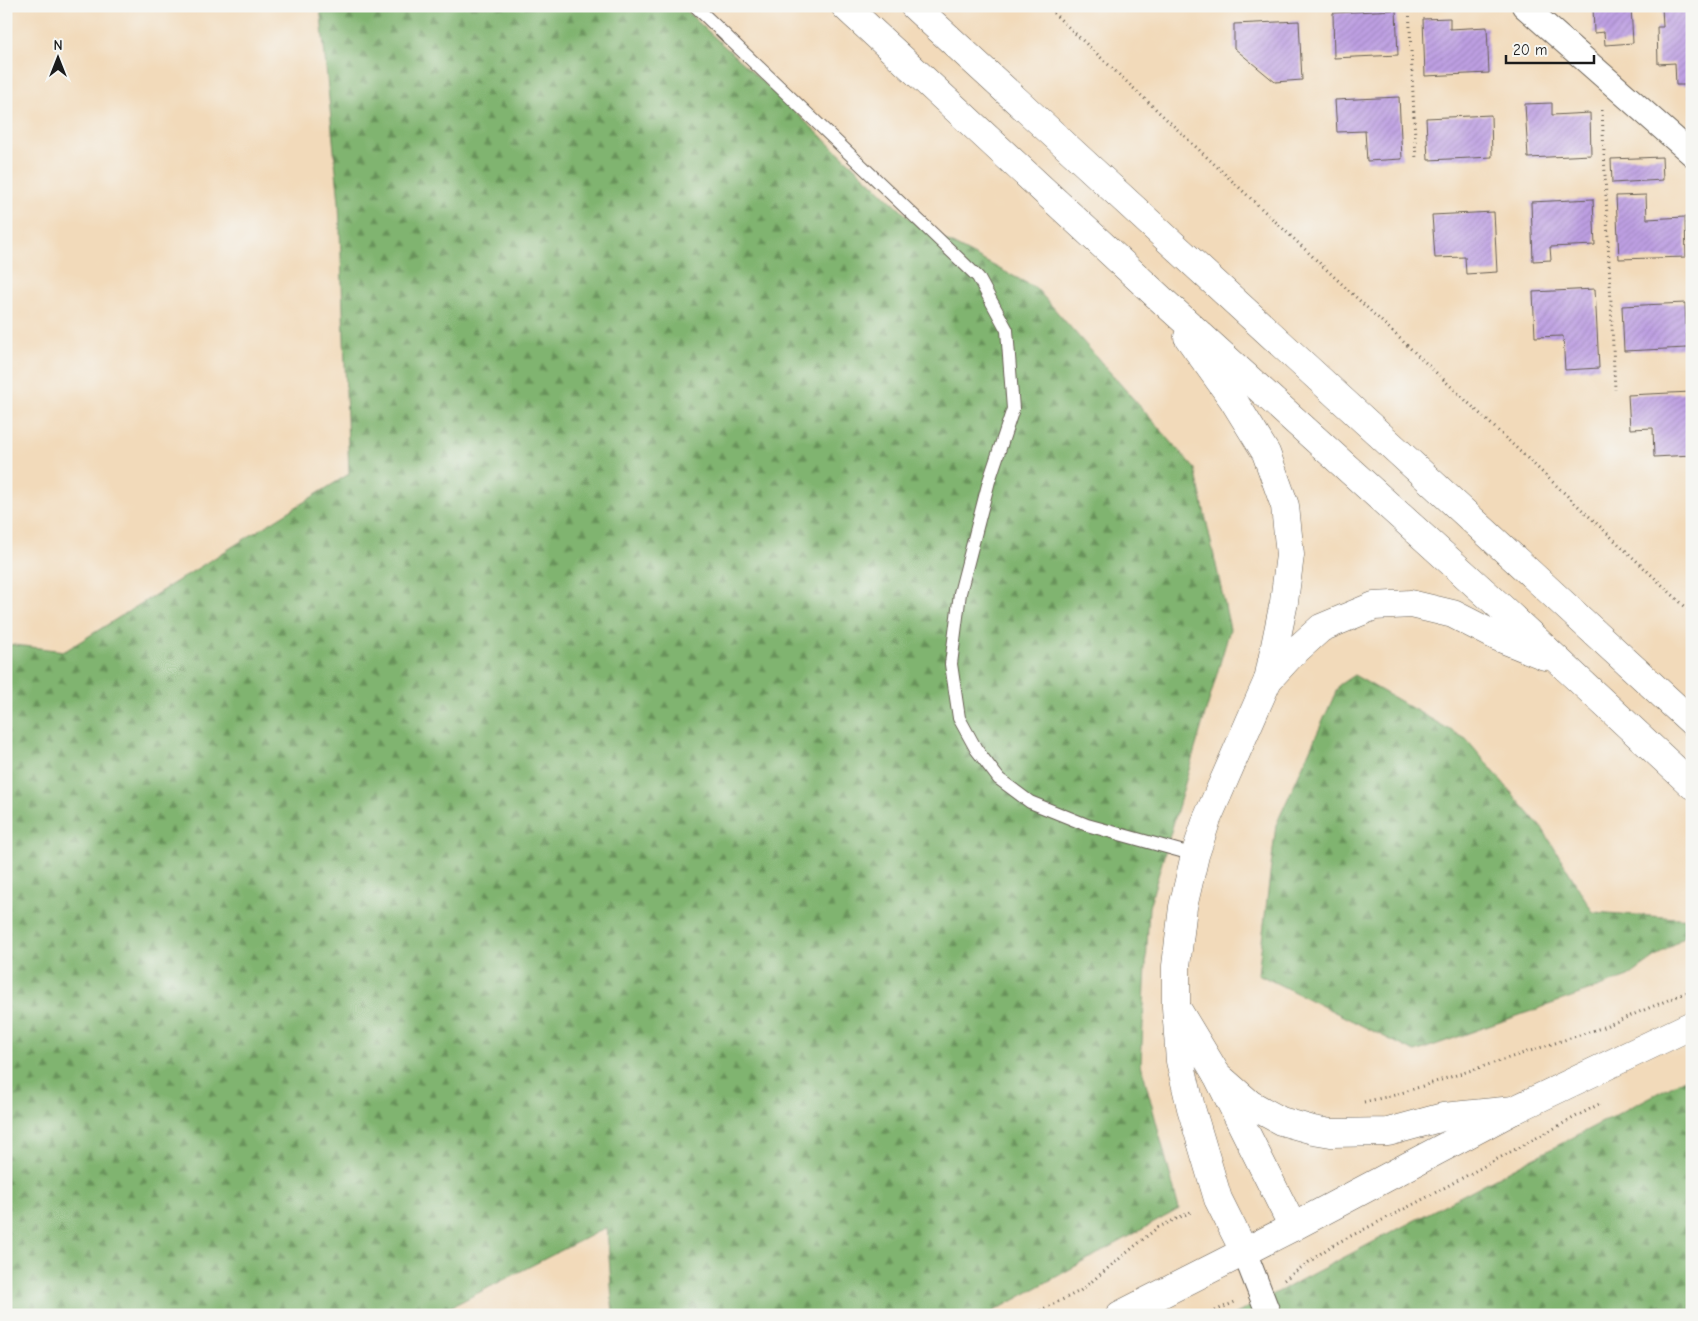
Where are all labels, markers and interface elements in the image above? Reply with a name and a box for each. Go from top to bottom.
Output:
north arrow [32,32,82,82]
scale bar [1506,32,1593,64]
text: N [53,37,63,54]
text: 20 m [1513,41,1547,59]

